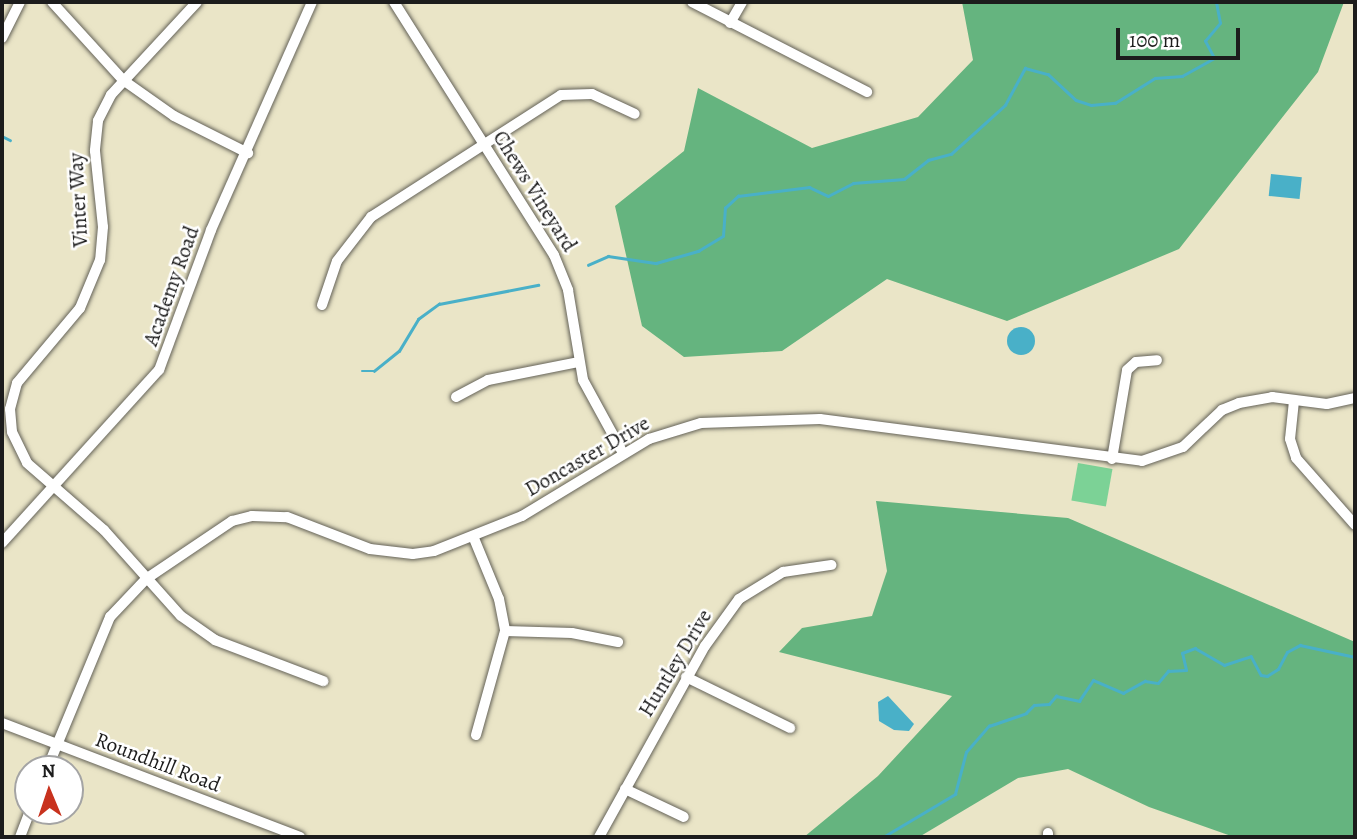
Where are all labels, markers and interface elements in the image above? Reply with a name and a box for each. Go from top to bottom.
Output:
scale bar [1119,14,1243,58]
text: 100 m [1129,26,1180,54]
street label: Chews Vineyard [488,126,582,256]
street label: Vinter Way [63,152,93,248]
street label: Academy Road [138,223,204,349]
street label: Doncaster Drive [520,410,654,502]
street label: Huntley Drive [633,605,717,721]
street label: Roundhill Road [92,727,224,797]
north arrow [14,755,84,825]
text: N [41,758,56,784]

